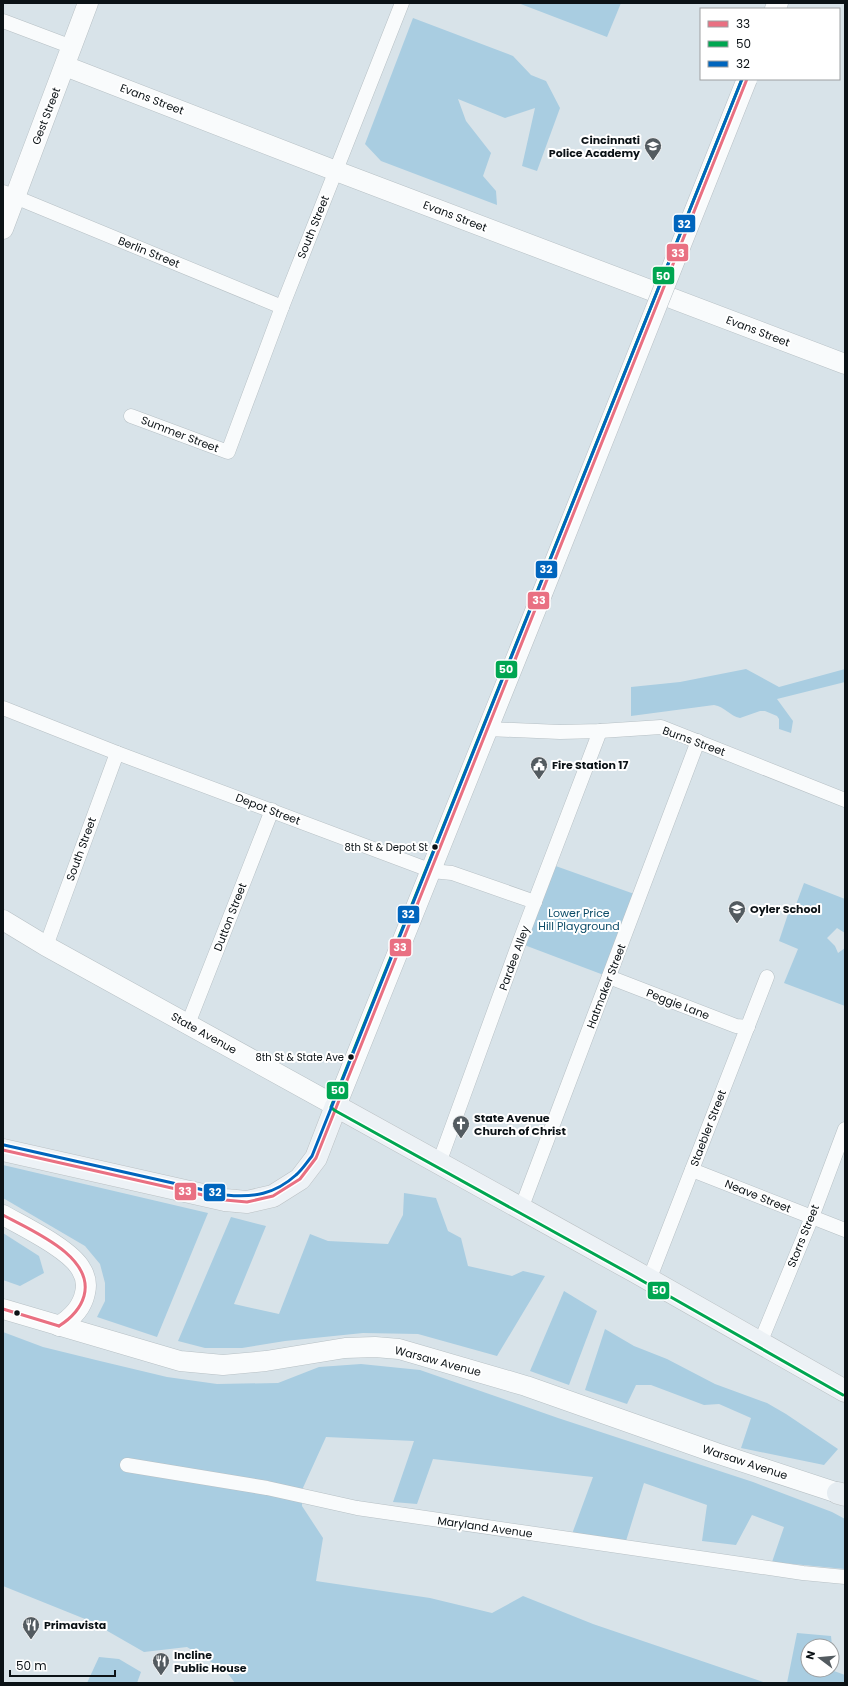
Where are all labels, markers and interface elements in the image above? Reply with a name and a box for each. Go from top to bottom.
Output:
legend [700,8,840,80]
text: 33 [736,15,750,32]
text: 50 [736,35,751,52]
text: 32 [736,55,750,72]
street label: Evans Street [118,79,186,119]
street label: Gest Street [28,85,64,147]
place label: Cincinnati Police Academy [549,132,640,161]
school or university icon: Cincinnati Police Academy [643,136,663,161]
street label: South Street [293,193,333,261]
street label: Evans Street [421,196,489,236]
line badge: 32 [673,214,696,233]
text: 32 [678,216,690,232]
street label: Berlin Street [116,232,182,272]
line badge: 33 [666,243,689,262]
text: 33 [671,245,685,261]
line badge: 50 [652,266,675,285]
text: 50 [656,268,670,284]
street label: Evans Street [724,311,792,351]
street label: Summer Street [139,412,221,456]
line badge: 32 [535,560,558,579]
text: 32 [540,561,552,577]
line badge: 33 [527,591,550,610]
text: 33 [532,592,546,608]
line badge: 50 [495,660,518,679]
text: 50 [499,661,513,677]
street label: Burns Street [660,722,728,760]
public building icon: Fire Station 17 [529,755,549,780]
place label: Fire Station 17 [552,757,628,773]
street label: Depot Street [233,789,303,829]
street label: South Street [62,815,100,883]
place label: 8th St & Depot St [344,840,428,855]
marker: 8th St & Depot St [430,842,440,852]
street label: Dutton Street [210,880,250,954]
school or university icon: Oyler School [727,899,747,924]
place label: Oyler School [750,901,821,917]
line badge: 32 [397,905,420,924]
park label: Lower Price Hill Playground [538,905,620,934]
text: 32 [402,906,414,922]
street label: Pardee Alley [495,923,533,993]
line badge: 33 [389,938,412,957]
text: 33 [393,939,407,955]
street label: Hatmaker Street [582,941,630,1031]
street label: Peggie Lane [644,985,712,1023]
street label: State Avenue [168,1008,240,1058]
place label: 8th St & State Ave [255,1050,344,1065]
marker: 8th St & State Ave [346,1052,356,1062]
line badge: 50 [326,1081,349,1100]
text: 50 [331,1082,345,1098]
street label: Staebler Street [686,1087,730,1169]
place label: State Avenue Church of Christ [474,1110,567,1139]
church icon: State Avenue Church of Christ [451,1114,471,1139]
street label: Neave Street [722,1175,794,1217]
line badge: 33 [174,1182,197,1201]
text: 33 [178,1183,192,1199]
line badge: 32 [203,1183,226,1202]
text: 32 [209,1184,221,1200]
street label: Storrs Street [783,1202,823,1270]
line badge: 50 [647,1281,670,1300]
text: 50 [652,1282,666,1298]
unlabelled marker [12,1308,22,1318]
street label: Warsaw Avenue [393,1342,483,1380]
street label: Warsaw Avenue [700,1441,790,1483]
street label: Maryland Avenue [436,1512,534,1542]
restaurant icon: Primavista [21,1615,41,1640]
place label: Primavista [44,1617,106,1633]
north arrow [800,1638,840,1678]
place label: Incline Public House [174,1647,247,1676]
text: N [802,1649,819,1661]
restaurant icon: Incline Public House [151,1651,171,1676]
scale bar [10,1652,115,1678]
text: 50 m [16,1657,47,1674]

